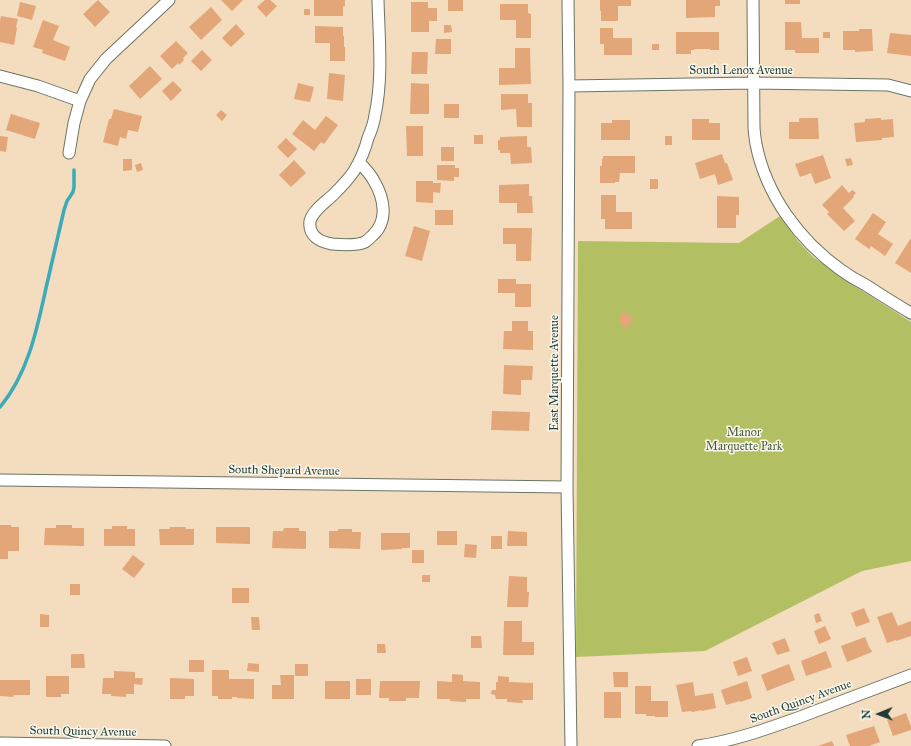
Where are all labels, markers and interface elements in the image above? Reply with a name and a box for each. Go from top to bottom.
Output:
street label: South Lenox Avenue [689,64,793,78]
street label: East Marquette Avenue [548,315,562,431]
park label: Manor Marquette Park [706,426,782,454]
street label: South Shepard Avenue [228,463,340,479]
street label: South Quincy Avenue [748,677,854,727]
north arrow [859,694,899,734]
text: N [860,709,873,719]
street label: South Quincy Avenue [29,724,137,740]

